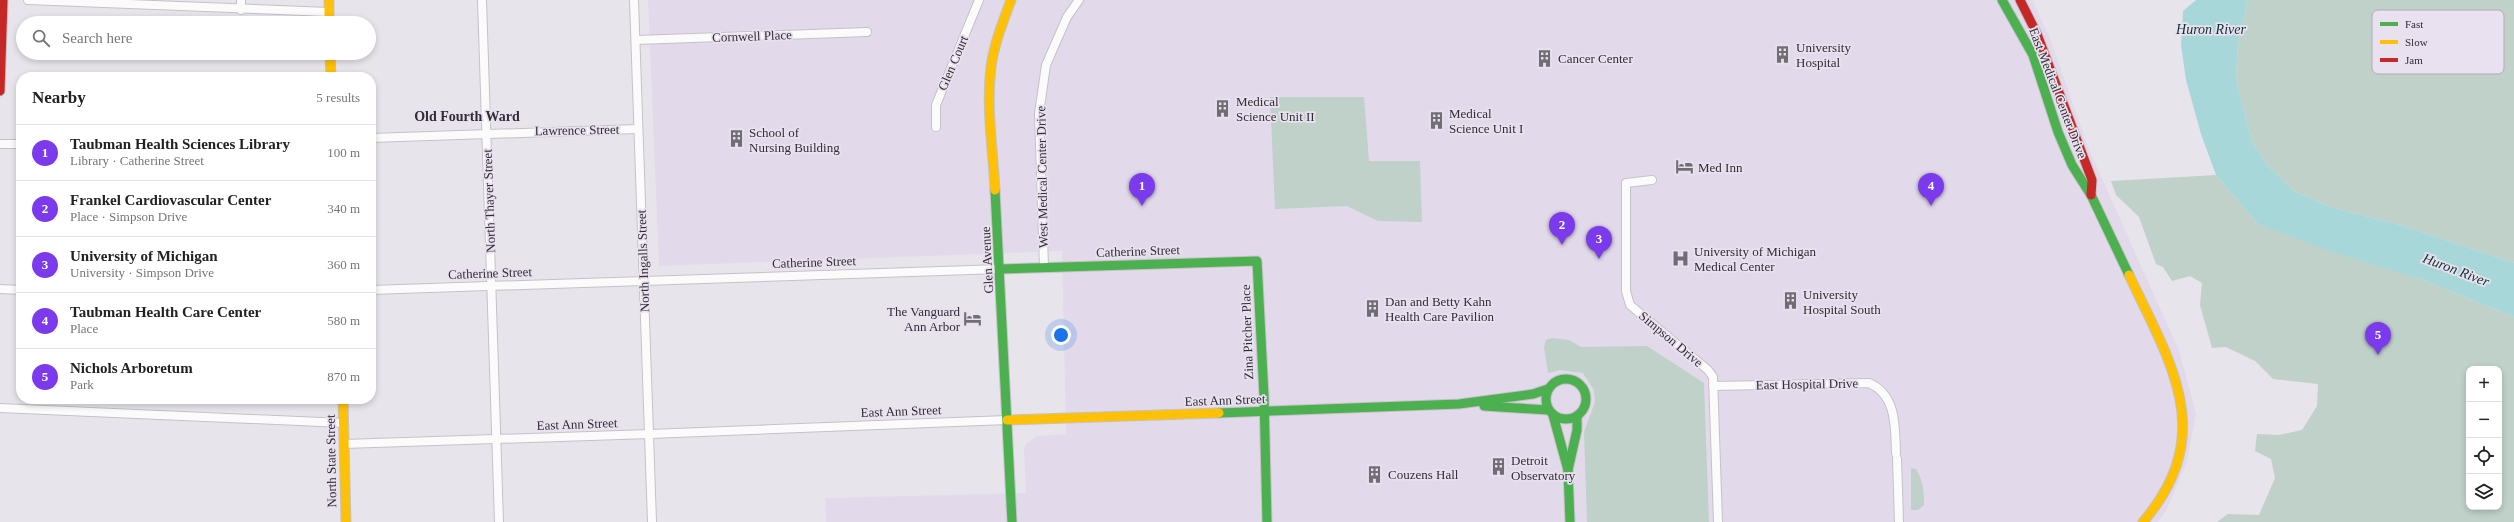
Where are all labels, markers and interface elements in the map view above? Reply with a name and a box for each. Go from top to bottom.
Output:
legend [2372,10,2504,74]
search box [16,16,376,60]
text: Fast [2405,18,2423,30]
water label: Huron River [2175,22,2246,37]
street label: East Medical Center Drive [2026,25,2090,161]
icon: search [30,27,52,49]
street label: Cornwell Place [712,27,792,45]
text: Search here [62,30,132,46]
street label: Glen Court [935,33,971,93]
text: Slow [2405,36,2428,48]
place label: University Hospital [1796,40,1851,70]
building icon: University Hospital [1773,44,1793,64]
building icon: Cancer Center [1535,48,1555,68]
place label: Cancer Center [1558,51,1633,66]
text: Jam [2405,54,2423,66]
text: Nearby [32,88,86,107]
text: 5 results [316,90,360,105]
place label: Medical Science Unit II [1236,94,1315,124]
building icon: Medical Science Unit II [1213,98,1233,118]
street label: West Medical Center Drive [1033,106,1051,248]
place label: Medical Science Unit I [1449,106,1523,136]
district label: Old Fourth Ward [414,109,520,124]
building icon: Medical Science Unit I [1426,110,1446,130]
street label: Lawrence Street [534,122,620,138]
place label: School of Nursing Building [749,125,840,155]
building icon: School of Nursing Building [726,129,746,149]
text: Taubman Health Sciences Library [70,136,290,152]
text: 1 [42,145,48,160]
text: 100 m [327,145,360,160]
street label: North Thayer Street [480,149,498,253]
text: Library · Catherine Street [70,153,204,168]
hotel icon: Med Inn [1675,157,1695,177]
place label: Med Inn [1698,160,1743,175]
pin: 1 [1129,173,1155,206]
pin: 4 [1918,173,1944,206]
text: Frankel Cardiovascular Center [70,192,271,208]
text: 2 [42,201,48,216]
text: 340 m [327,201,360,216]
text: Place · Simpson Drive [70,209,187,224]
street label: North Ingalls Street [634,209,652,313]
pin: 2 [1549,212,1575,245]
street label: Glen Avenue [978,226,996,294]
pin: 3 [1586,226,1612,259]
street label: Catherine Street [1096,242,1181,260]
place label: University of Michigan Medical Center [1694,244,1817,274]
text: University of Michigan [70,248,218,264]
hospital icon: University of Michigan Medical Center [1671,248,1691,268]
water label: Huron River [2420,250,2492,290]
street label: Catherine Street [772,253,857,271]
text: 3 [42,257,48,272]
text: 360 m [327,257,360,272]
street label: Catherine Street [448,264,533,282]
text: University · Simpson Drive [70,265,214,280]
street label: Zina Pitcher Place [1238,284,1256,380]
place label: University Hospital South [1803,287,1881,317]
building icon: University Hospital South [1780,291,1800,311]
place label: Dan and Betty Kahn Health Care Pavilion [1385,294,1495,324]
building icon: Dan and Betty Kahn Health Care Pavilion [1362,298,1382,318]
text: Taubman Health Care Center [70,304,261,320]
place label: The Vanguard Ann Arbor [887,304,961,334]
hotel icon: The Vanguard Ann Arbor [963,308,983,328]
street label: Simpson Drive [1636,308,1706,370]
text: 4 [42,313,48,328]
text: 580 m [327,313,360,328]
text: Place [70,321,98,336]
pin: 5 [2365,322,2391,355]
your location [1051,325,1071,345]
text: Nichols Arboretum [70,360,193,376]
map controls [2466,366,2502,510]
button: + [2466,366,2502,402]
text: 5 [42,369,48,384]
text: 870 m [327,369,360,384]
street label: East Hospital Drive [1756,376,1859,392]
text: Park [70,377,94,392]
street label: East Ann Street [1184,391,1266,409]
street label: East Ann Street [860,402,942,420]
button: − [2466,402,2502,438]
street label: North State Street [323,414,339,508]
street label: East Ann Street [536,415,618,433]
button: locate [2466,438,2502,474]
place label: Detroit Observatory [1511,453,1576,483]
building icon: Detroit Observatory [1488,457,1508,477]
building icon: Couzens Hall [1365,464,1385,484]
place label: Couzens Hall [1388,467,1459,482]
button: layers [2466,474,2502,510]

